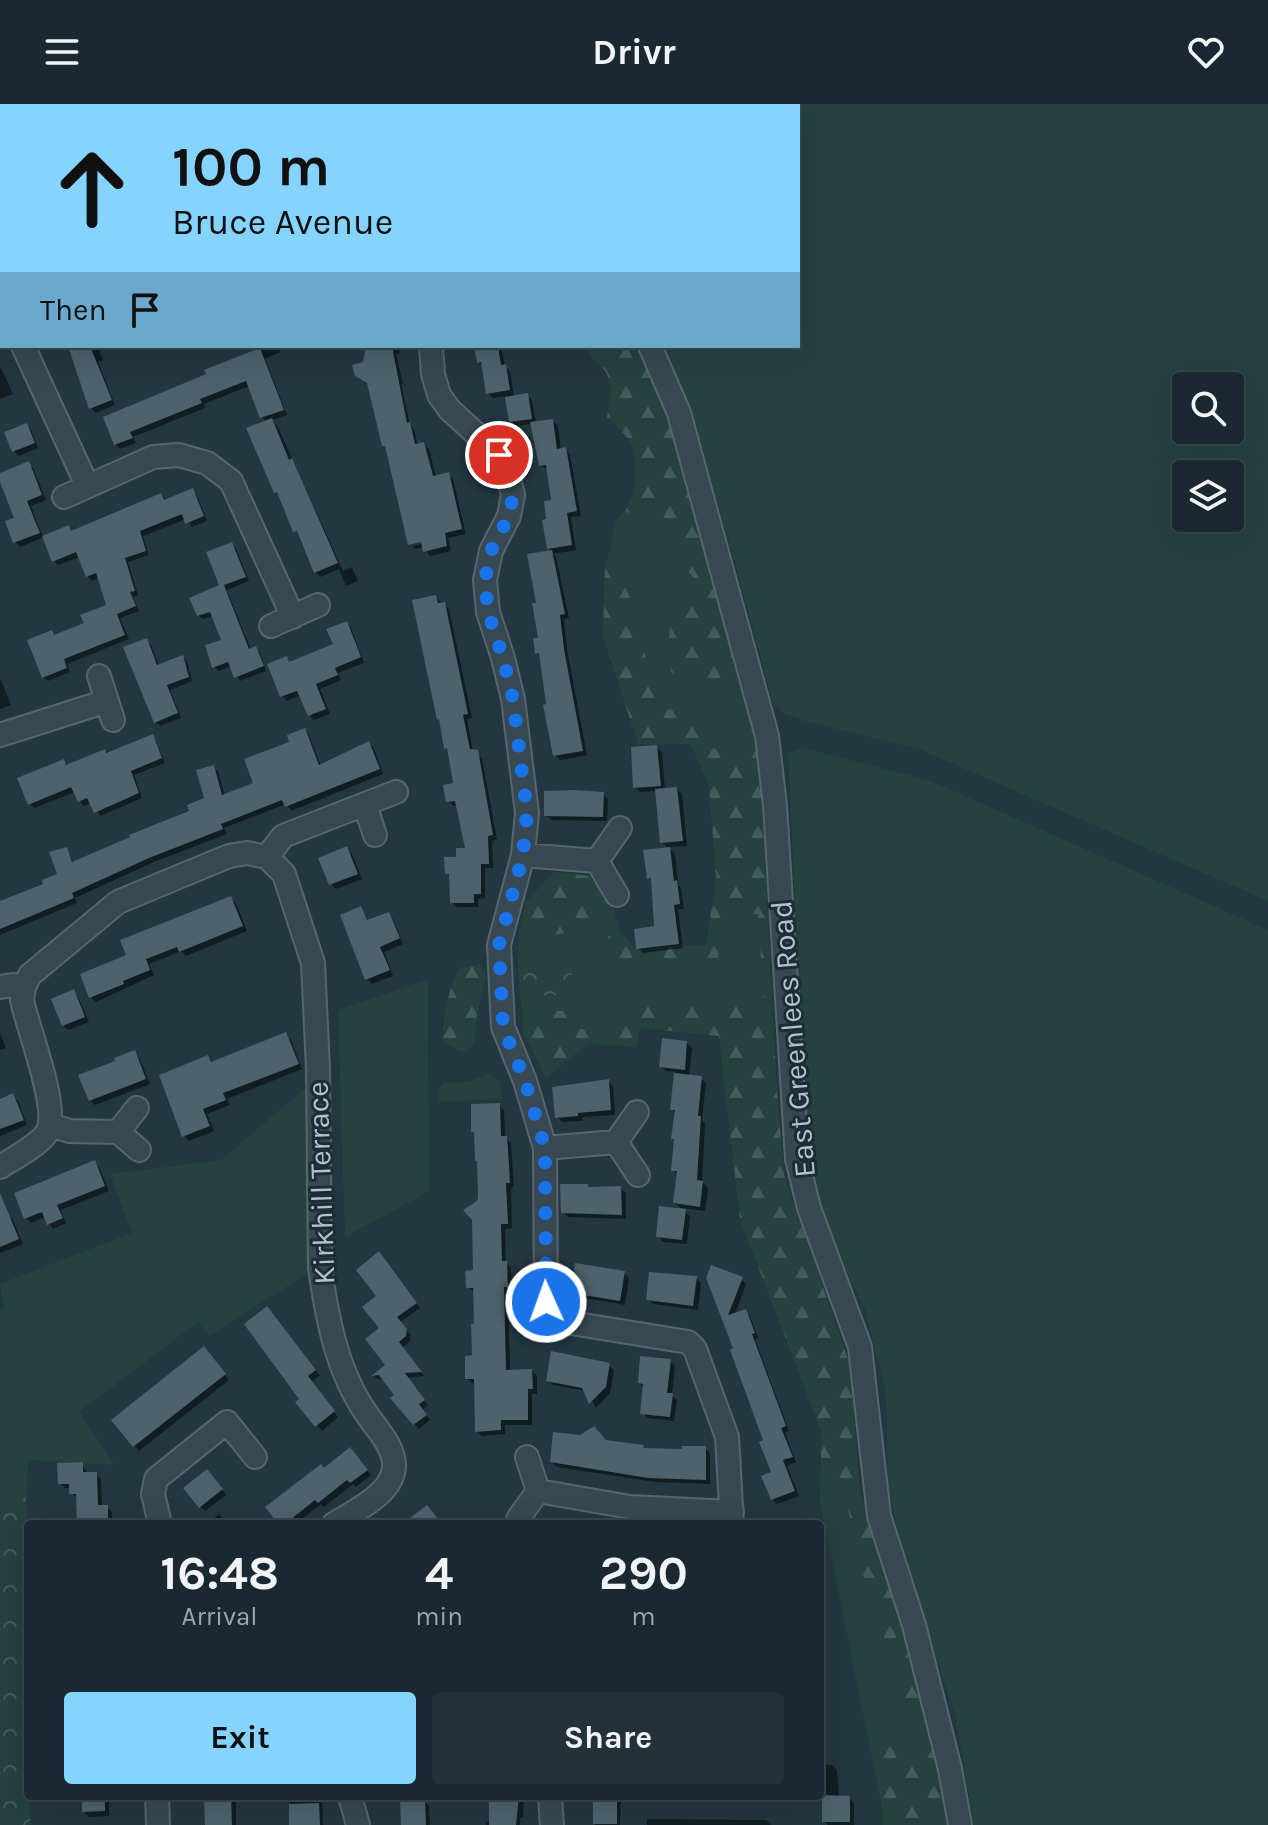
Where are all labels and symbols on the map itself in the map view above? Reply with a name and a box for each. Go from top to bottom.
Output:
pin [465,421,533,489]
street label: East Greenlees Road [763,899,823,1179]
street label: Kirkhill Terrace [299,1081,343,1285]
position arrow [504,1260,588,1344]

